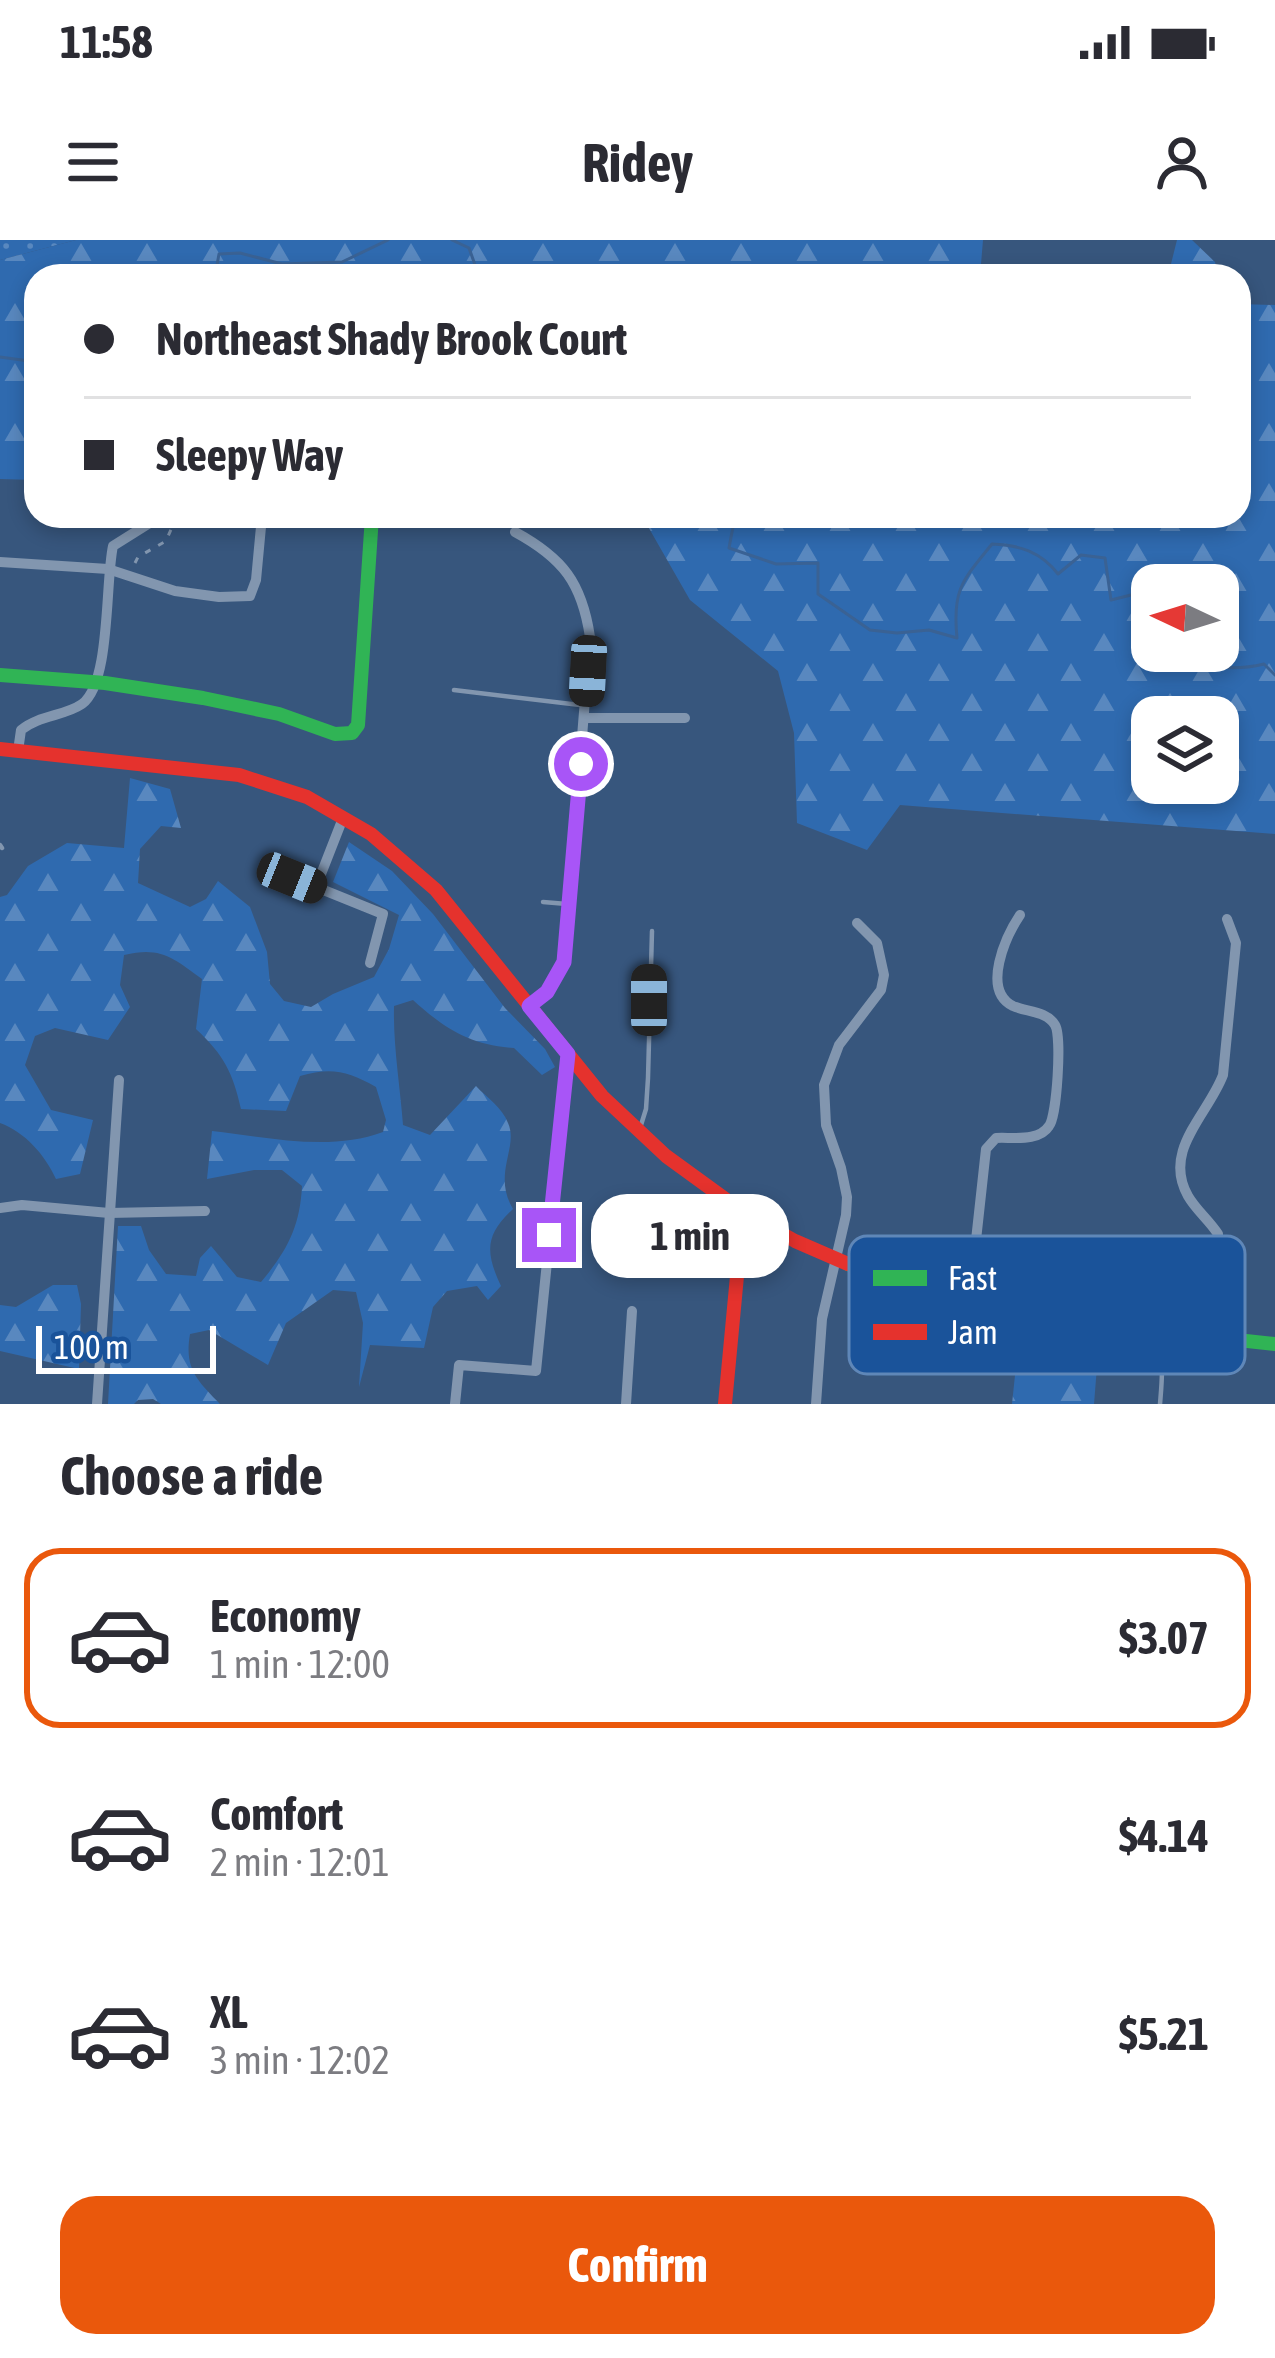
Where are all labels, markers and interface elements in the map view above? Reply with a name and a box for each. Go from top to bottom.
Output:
text: 11:58 [60,16,153,68]
icon: menu [60,129,126,195]
icon: person [1149,129,1215,195]
text: Ridey [582,132,693,193]
text: Northeast Shady Brook Court [156,313,627,365]
text: Sleepy Way [156,429,343,481]
north arrow [1131,564,1239,672]
map controls [1131,564,1239,804]
car [568,634,608,708]
button: layers [1131,696,1239,804]
route start [554,737,608,791]
car [252,848,332,908]
car [631,964,667,1036]
callout: 1 min [591,1193,789,1277]
route end [522,1208,576,1262]
text: 1 min [650,1214,730,1258]
legend [849,1236,1245,1374]
text: Fast [948,1259,997,1297]
text: Jam [948,1313,998,1351]
scale bar [36,1320,216,1373]
text: 100 m [54,1328,129,1366]
text: Choose a ride [60,1445,323,1506]
icon: car [66,1584,174,1692]
text: Economy [210,1590,361,1642]
text: $3.07 [1119,1612,1209,1664]
text: 1 min · 12:00 [210,1642,390,1686]
icon: car [66,1782,174,1890]
text: Comfort [210,1788,343,1840]
text: $4.14 [1119,1810,1209,1862]
text: 2 min · 12:01 [210,1840,390,1884]
icon: car [66,1980,174,2088]
text: XL [210,1986,248,2038]
text: $5.21 [1119,2008,1209,2060]
text: 3 min · 12:02 [210,2038,390,2082]
button: Confirm [60,2196,1215,2334]

